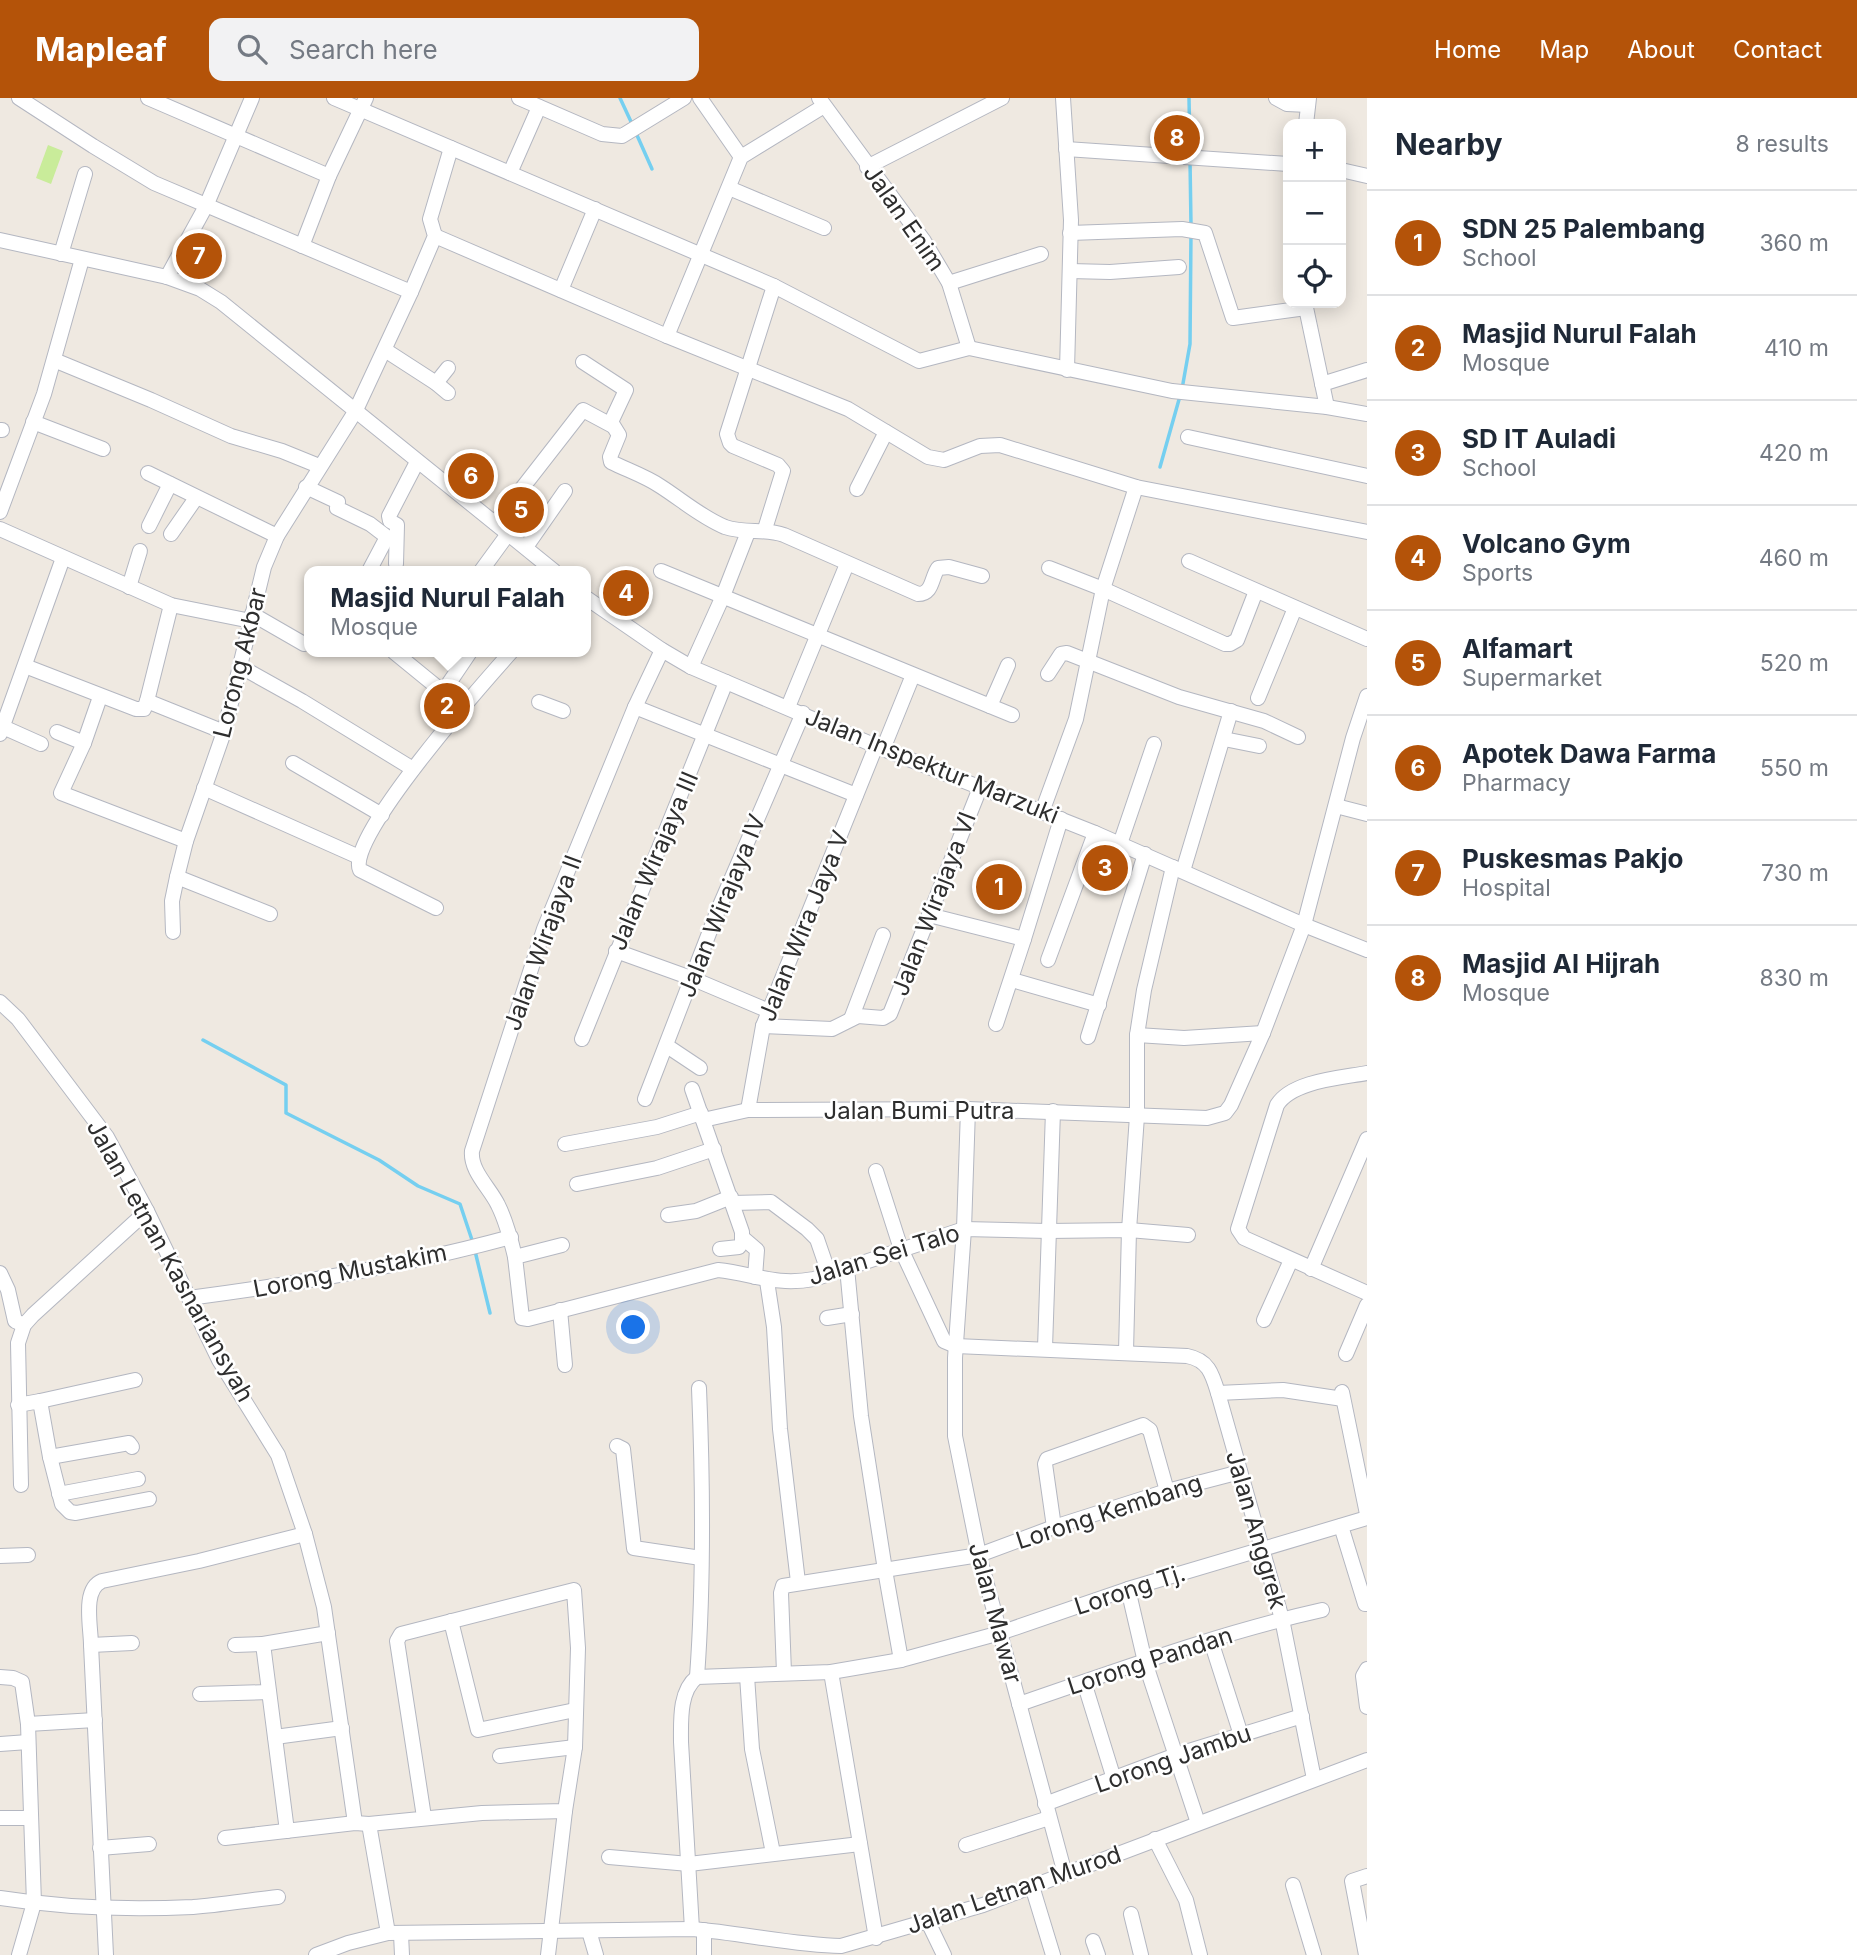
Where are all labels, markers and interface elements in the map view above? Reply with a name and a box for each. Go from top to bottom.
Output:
search box [209,18,699,81]
text: Mapleaf [35,29,167,69]
icon: search [233,30,271,68]
text: Search here [289,34,438,65]
text: Home [1434,35,1501,64]
text: Map [1539,35,1589,64]
text: About [1627,35,1695,64]
text: Contact [1733,35,1822,64]
pin: 8 [1154,112,1200,164]
map controls [1283,119,1346,308]
button: + [1283,119,1346,182]
text: Nearby [1395,126,1503,162]
text: 8 results [1736,130,1829,158]
street label: Jalan Enim [857,159,952,276]
button: − [1283,182,1346,245]
text: SDN 25 Palembang [1462,213,1705,244]
text: 1 [1413,229,1423,257]
text: 360 m [1759,229,1829,257]
pin: 7 [176,230,222,282]
text: School [1462,244,1537,272]
button: locate [1283,245,1346,308]
text: Masjid Nurul Falah [1462,318,1697,349]
text: 2 [1411,334,1425,362]
text: 410 m [1764,334,1829,362]
text: Mosque [1462,349,1550,377]
text: SD IT Auladi [1462,423,1616,454]
text: 3 [1411,439,1425,467]
text: 420 m [1759,439,1829,467]
pin: 6 [448,450,494,502]
text: School [1462,454,1537,482]
pin: 5 [498,484,544,536]
text: Volcano Gym [1462,528,1631,559]
text: 4 [1410,544,1426,572]
text: 460 m [1759,544,1829,572]
text: Sports [1462,559,1533,587]
popup [304,566,591,657]
pin: 4 [603,567,649,619]
text: Masjid Nurul Falah [330,582,565,613]
street label: Lorong Akbar [207,585,272,741]
text: Mosque [330,613,418,641]
text: Alfamart [1462,633,1573,664]
text: 5 [1411,649,1425,677]
text: 520 m [1760,649,1829,677]
text: Supermarket [1462,664,1602,692]
pin: 2 [424,680,470,732]
street label: Jalan Inspektur Marzuki [801,701,1063,830]
text: Apotek Dawa Farma [1462,738,1716,769]
text: 6 [1411,754,1425,782]
text: 550 m [1760,754,1829,782]
street label: Jalan Wirajaya III [603,767,704,954]
text: Pharmacy [1462,769,1571,797]
street label: Jalan Wirajaya VI [885,808,982,1000]
street label: Jalan Wirajaya IV [672,810,771,1002]
street label: Jalan Wira Jaya V [752,826,855,1025]
pin: 3 [1082,842,1128,894]
text: Puskesmas Pakjo [1462,843,1683,874]
street label: Jalan Wirajaya II [497,851,588,1035]
text: 7 [1411,859,1425,887]
text: 730 m [1761,859,1829,887]
pin: 1 [976,861,1022,913]
text: Hospital [1462,874,1551,902]
text: Masjid Al Hijrah [1462,948,1660,979]
text: 8 [1411,964,1425,992]
text: 830 m [1759,964,1829,992]
text: Mosque [1462,979,1550,1007]
street label: Jalan Bumi Putra [824,1096,1014,1125]
street label: Jalan Letnan Kasnariansyah [81,1115,260,1407]
street label: Jalan Sei Talo [805,1218,963,1291]
street label: Lorong Mustakim [251,1238,449,1304]
your location [616,1310,650,1344]
street label: Jalan Anggrek [1220,1447,1293,1612]
street label: Lorong Kembang [1012,1468,1206,1555]
street label: Jalan Mawar [963,1539,1028,1687]
street label: Lorong Tj. [1071,1558,1189,1621]
street label: Lorong Pandan [1064,1620,1236,1701]
street label: Lorong Jambu [1091,1718,1255,1799]
street label: Jalan Letnan Murod [903,1839,1125,1940]

